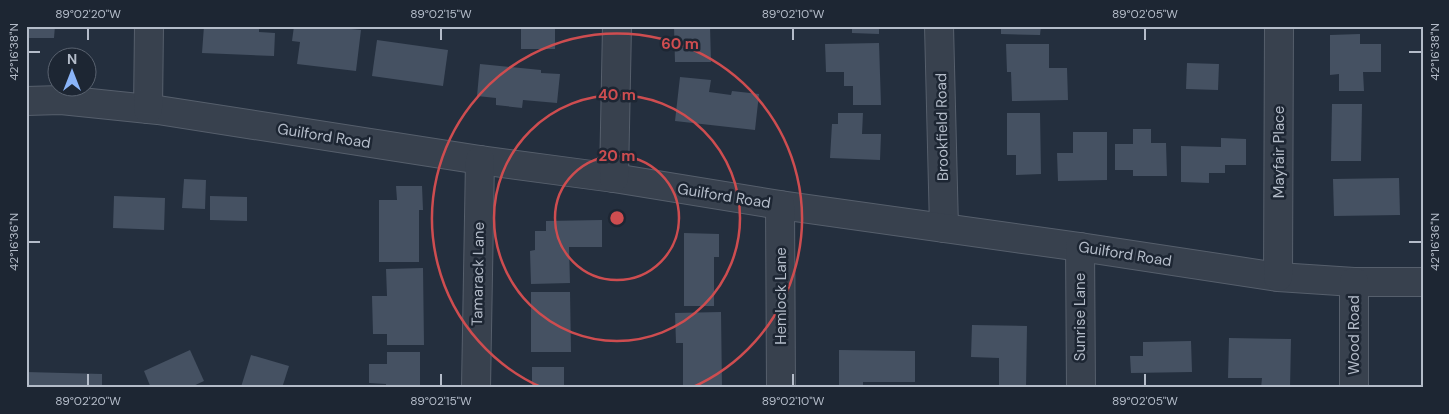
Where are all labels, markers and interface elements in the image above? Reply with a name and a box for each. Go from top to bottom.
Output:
text: 89°02'20"W [55,6,121,22]
text: 89°02'15"W [410,6,472,22]
text: 89°02'10"W [762,6,825,22]
text: 89°02'05"W [1112,6,1178,22]
text: 42°16'38"N [6,23,22,81]
text: 42°16'38"N [1427,23,1443,81]
text: 60 m [661,34,699,54]
north arrow [48,48,98,98]
text: N [67,50,77,68]
street label: Brookfield Road [931,73,953,181]
text: 40 m [598,85,636,105]
street label: Mayfair Place [1269,106,1289,198]
street label: Guilford Road [276,119,372,153]
text: 20 m [599,146,635,166]
street label: Guilford Road [676,179,772,213]
centre of rings [608,209,626,227]
text: 42°16'36"N [6,213,22,271]
text: 42°16'36"N [1427,213,1443,271]
street label: Tamarack Lane [467,222,489,326]
street label: Guilford Road [1077,237,1173,271]
street label: Hemlock Lane [771,247,791,345]
street label: Sunrise Lane [1070,273,1090,361]
street label: Wood Road [1344,295,1364,375]
text: 89°02'20"W [55,393,121,409]
text: 89°02'15"W [410,393,472,409]
text: 89°02'10"W [762,393,825,409]
text: 89°02'05"W [1112,393,1178,409]

